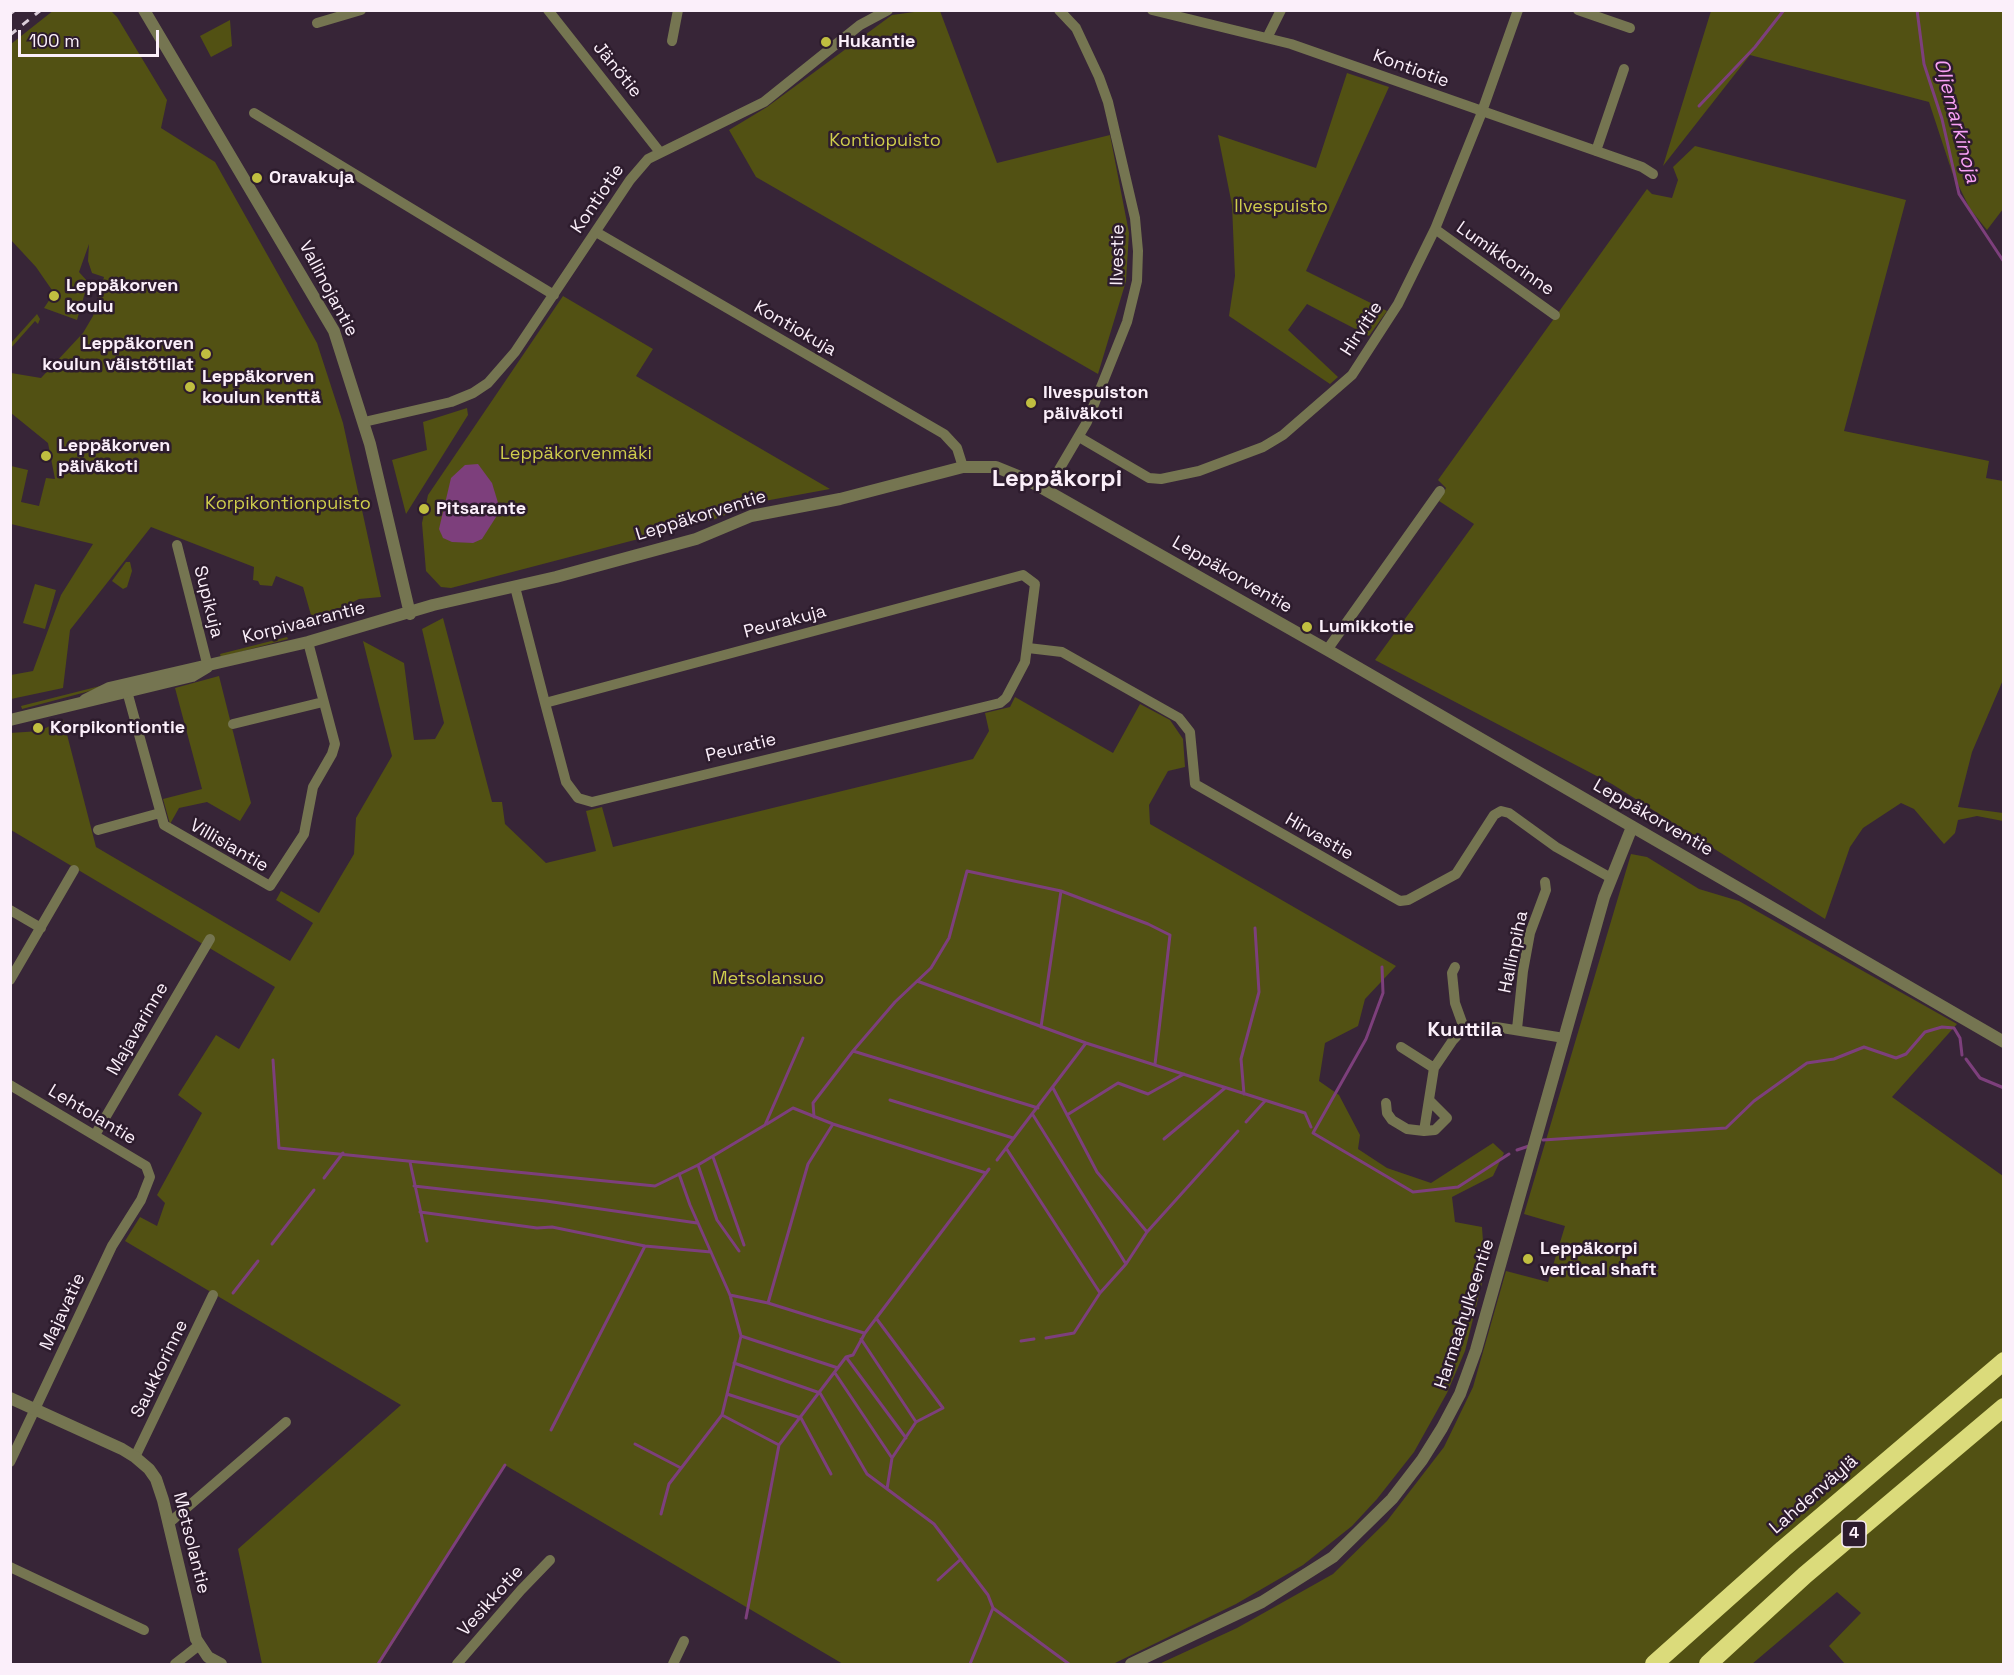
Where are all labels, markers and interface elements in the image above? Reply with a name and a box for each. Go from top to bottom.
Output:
scale bar [21,18,162,56]
text: 100 m [29,29,80,52]
place label: Hukantie [838,31,915,53]
marker: Hukantie [819,35,833,49]
street label: Jänötie [588,38,646,102]
street label: Kontiotie [1370,45,1452,93]
water label: Oljemarkinoja [1928,56,1984,186]
park label: Kontiopuisto [829,130,941,152]
street label: Kontiotie [567,160,629,238]
place label: Oravakuja [269,167,354,189]
marker: Oravakuja [250,171,264,185]
park label: Ilvespuisto [1234,196,1328,218]
street label: Lumikkorinne [1452,217,1558,301]
street label: Ilvestie [1107,224,1129,286]
street label: Vallinojantie [294,238,362,340]
place label: Leppäkorven koulu [66,275,178,318]
marker: Leppäkorven koulu [47,289,61,303]
street label: Kontiokuja [750,297,840,361]
street label: Hirvitie [1336,298,1388,360]
place label: Leppäkorven koulun väistötilat [42,333,194,376]
marker: Leppäkorven koulun väistötilat [199,347,213,361]
place label: Leppäkorven koulun kenttä [202,366,321,409]
marker: Leppäkorven koulun kenttä [183,380,197,394]
place label: Ilvespuiston päiväkoti [1043,382,1149,424]
marker: Ilvespuiston päiväkoti [1024,396,1038,410]
place label: Leppäkorven päiväkoti [58,435,170,478]
park label: Leppäkorvenmäki [500,443,652,465]
marker: Leppäkorven päiväkoti [39,449,53,463]
district label: Leppäkorpi [992,465,1122,493]
street label: Leppäkorventie [633,486,769,546]
park label: Korpikontionpuisto [205,493,371,515]
place label: Pitsarante [436,498,526,520]
marker: Pitsarante [417,502,431,516]
street label: Leppäkorventie [1168,532,1296,618]
street label: Supikuja [189,564,227,640]
street label: Korpivaarantie [240,597,368,649]
street label: Peurakuja [741,601,829,643]
place label: Lumikkotie [1319,616,1414,638]
marker: Lumikkotie [1300,620,1314,634]
place label: Korpikontiontie [50,717,185,739]
marker: Korpikontiontie [31,721,45,735]
street label: Peuratie [704,729,778,767]
street label: Leppäkorventie [1589,775,1717,861]
street label: Hirvastie [1281,809,1357,865]
street label: Villisiantie [186,815,272,877]
street label: Hallinpiha [1495,909,1533,995]
park label: Metsolansuo [712,968,824,990]
street label: Majavarinne [103,979,173,1079]
district label: Kuuttila [1428,1019,1502,1043]
street label: Lehtolantie [44,1080,140,1150]
street label: Harmaahylkeentie [1431,1236,1499,1392]
place label: Leppäkorpi vertical shaft [1540,1238,1657,1280]
marker: Leppäkorpi vertical shaft [1521,1252,1535,1266]
street label: Majavatie [36,1270,90,1354]
street label: Saukkorinne [127,1317,193,1421]
street label: Lahdenväylä [1766,1451,1862,1539]
street label: Metsolantie [168,1490,214,1596]
road number: 4 [1842,1521,1866,1547]
street label: Vesikkotie [454,1561,528,1641]

